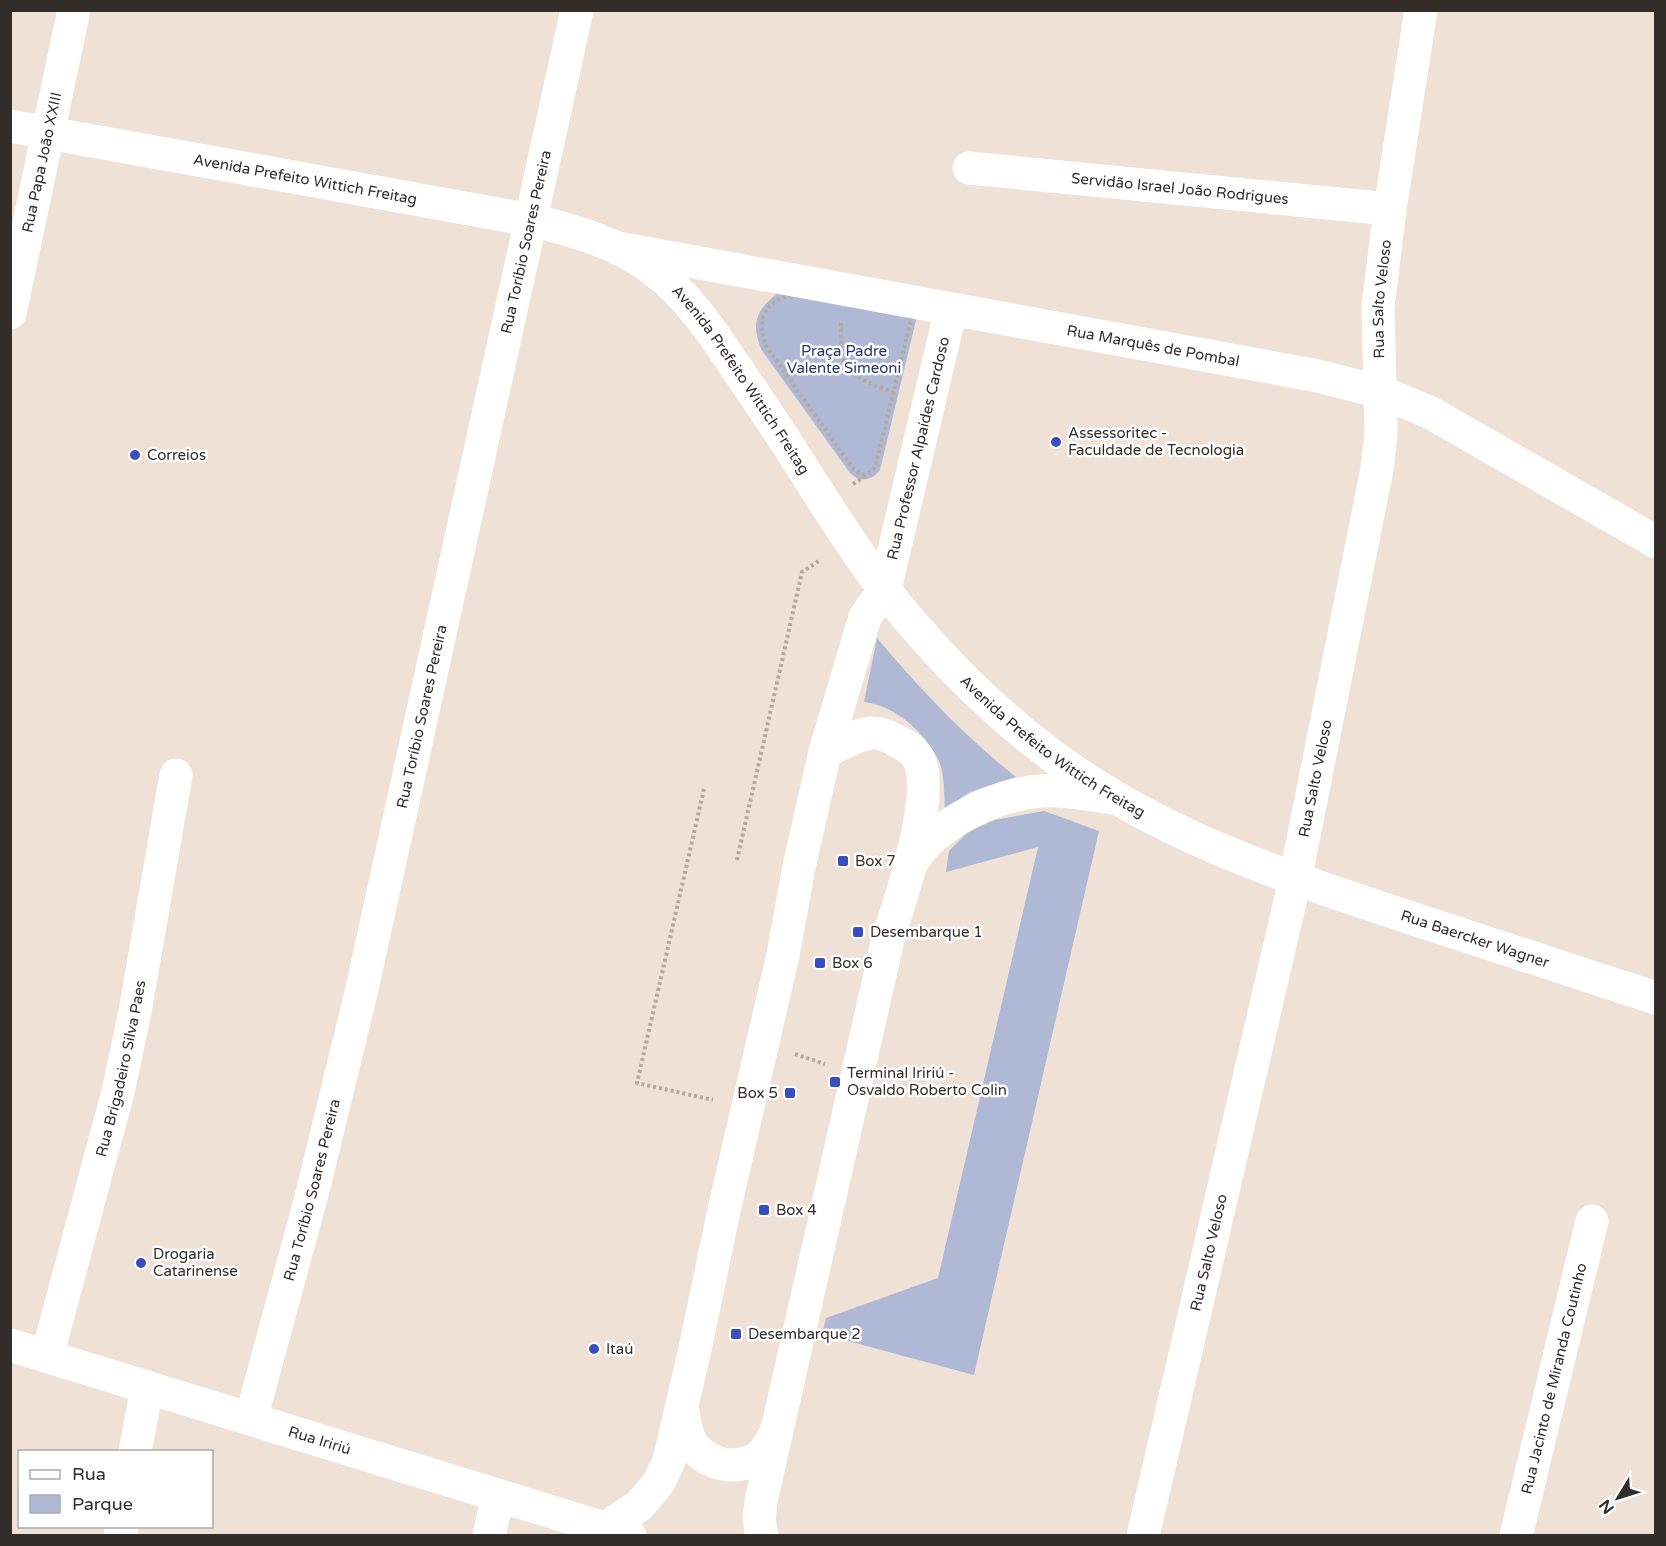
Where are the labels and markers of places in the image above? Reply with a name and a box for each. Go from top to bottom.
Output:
place label: Assessoritec - Faculdade de Tecnologia [1068,424,1244,459]
marker: Assessoritec - Faculdade de Tecnologia [1049,435,1063,449]
place label: Correios [147,446,206,464]
marker: Correios [128,448,142,462]
place label: Box 7 [855,852,896,870]
marker: Box 7 [836,854,850,868]
place label: Desembarque 1 [870,923,983,941]
marker: Desembarque 1 [851,925,865,939]
place label: Box 6 [832,954,873,972]
marker: Box 6 [813,956,827,970]
place label: Terminal Iririú - Osvaldo Roberto Colin [847,1064,1007,1099]
marker: Terminal Iririú - Osvaldo Roberto Colin [828,1075,842,1089]
place label: Box 5 [737,1084,778,1102]
marker: Box 5 [783,1086,797,1100]
place label: Box 4 [776,1201,817,1219]
marker: Box 4 [757,1203,771,1217]
place label: Drogaria Catarinense [153,1245,238,1280]
marker: Drogaria Catarinense [134,1256,148,1270]
place label: Desembarque 2 [748,1325,861,1343]
marker: Desembarque 2 [729,1327,743,1341]
place label: Itaú [606,1340,633,1358]
marker: Itaú [587,1342,601,1356]

